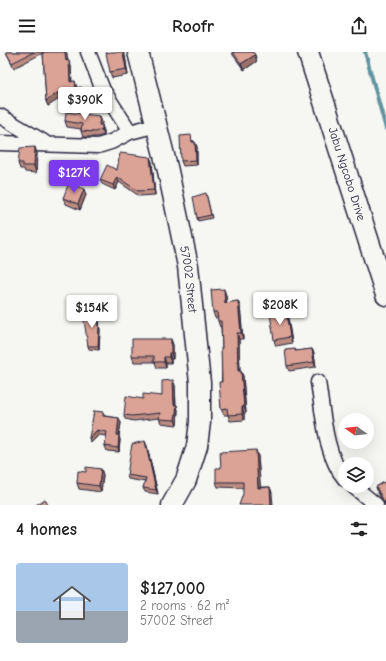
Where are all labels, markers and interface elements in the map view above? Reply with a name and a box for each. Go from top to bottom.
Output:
icon: menu [16,15,38,37]
icon: share [348,15,370,37]
text: Roofr [172,16,214,37]
pin: $390K [57,87,113,121]
text: $390K [67,92,103,107]
street label: Jabu Ngcobo Drive [326,125,369,222]
pin: $127K [46,160,102,194]
text: $127K [58,165,90,180]
street label: 57002 Street [177,245,200,314]
pin: $208K [252,292,308,326]
pin: $154K [64,295,120,329]
text: $208K [262,297,298,312]
text: $154K [75,300,109,315]
north arrow [338,413,374,449]
map controls [338,413,374,493]
button: layers [338,457,374,493]
icon: filters [348,518,370,540]
text: 4 homes [16,520,77,539]
icon: home [48,579,96,627]
text: $127,000 [140,579,205,598]
text: 2 rooms · 62 m² [140,598,229,613]
text: 57002 Street [140,613,213,628]

